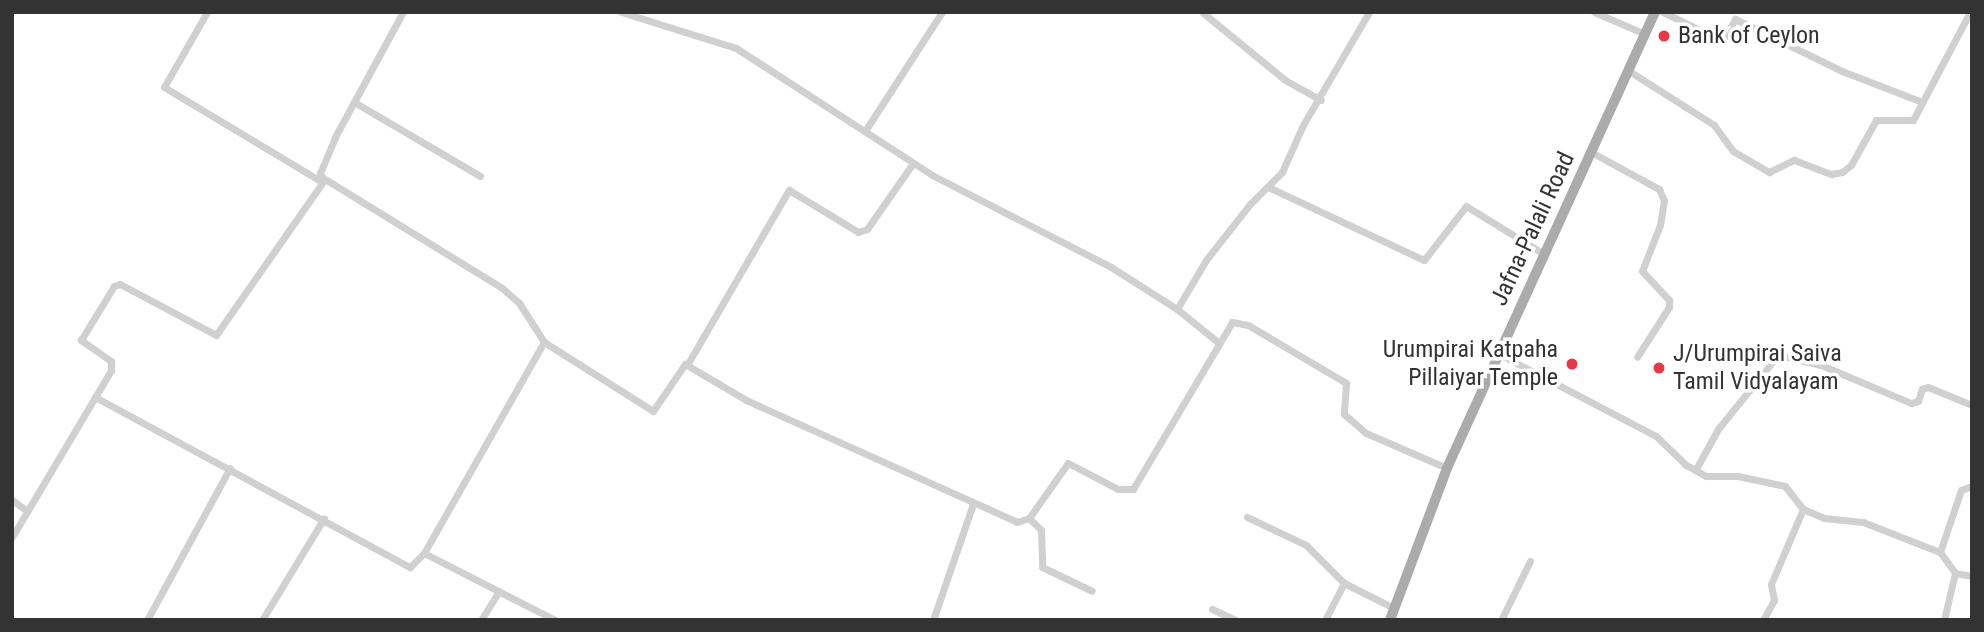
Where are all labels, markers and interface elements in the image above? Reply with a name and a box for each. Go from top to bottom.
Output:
place label: Bank of Ceylon [1678,22,1820,50]
marker: Bank of Ceylon [1656,28,1672,44]
street label: Jafna-Palali Road [1485,148,1581,310]
place label: Urumpirai Katpaha Pillaiyar Temple [1383,336,1558,392]
place label: J/Urumpirai Saiva Tamil Vidyalayam [1673,340,1842,396]
marker: Urumpirai Katpaha Pillaiyar Temple [1564,356,1580,372]
marker: J/Urumpirai Saiva Tamil Vidyalayam [1651,360,1667,376]

